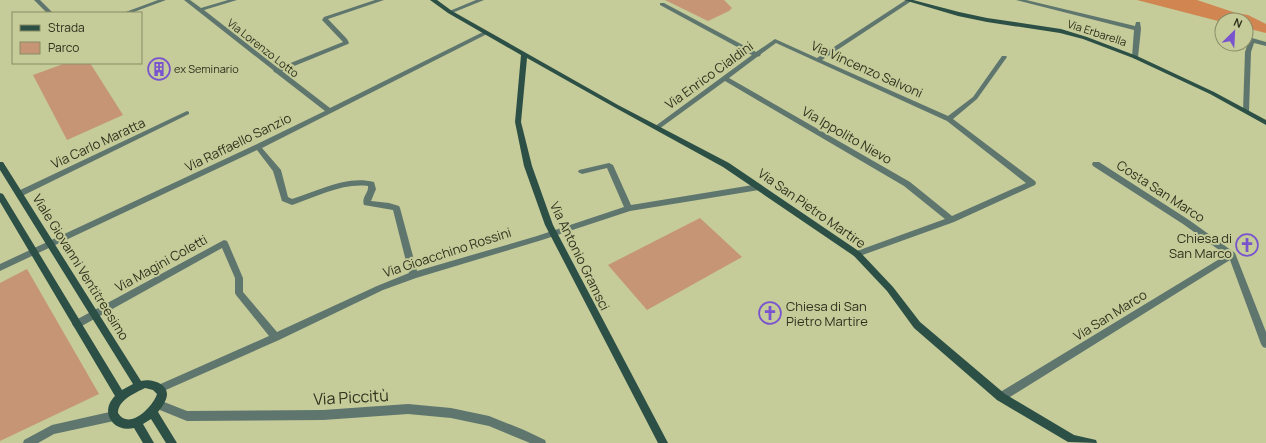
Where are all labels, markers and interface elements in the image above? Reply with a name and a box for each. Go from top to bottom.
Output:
legend [12,12,142,64]
north arrow [1214,12,1254,52]
text: N [1232,14,1245,31]
street label: Via Lorenzo Lotto [224,15,303,81]
street label: Via Erbarella [1065,16,1129,49]
text: Strada [48,19,85,36]
street label: Via Vincenzo Salvoni [808,36,926,102]
street label: Via Enrico Cialdini [661,37,757,113]
text: Parco [48,39,79,56]
building icon: ex Seminario [146,56,172,82]
place label: ex Seminario [174,61,239,76]
street label: Via Ippolito Nievo [799,102,896,168]
street label: Via Raffaello Sanzio [182,108,294,176]
street label: Via Carlo Maratta [48,113,148,173]
street label: Costa San Marco [1113,156,1209,226]
street label: Via San Pietro Martire [755,164,870,252]
street label: Viale Giovanni Ventitreesimo [29,191,134,344]
street label: Via Antonio Gramsci [546,199,614,313]
street label: Via Gioacchino Rossini [381,223,513,281]
place label: Chiesa di San Marco [1169,229,1232,262]
street label: Via Magini Coletti [112,230,210,296]
church icon: Chiesa di San Marco [1234,232,1260,258]
street label: Via San Marco [1070,285,1150,345]
place label: Chiesa di San Pietro Martire [786,297,868,330]
church icon: Chiesa di San Pietro Martire [757,300,783,326]
street label: Via Piccitù [313,384,389,410]

